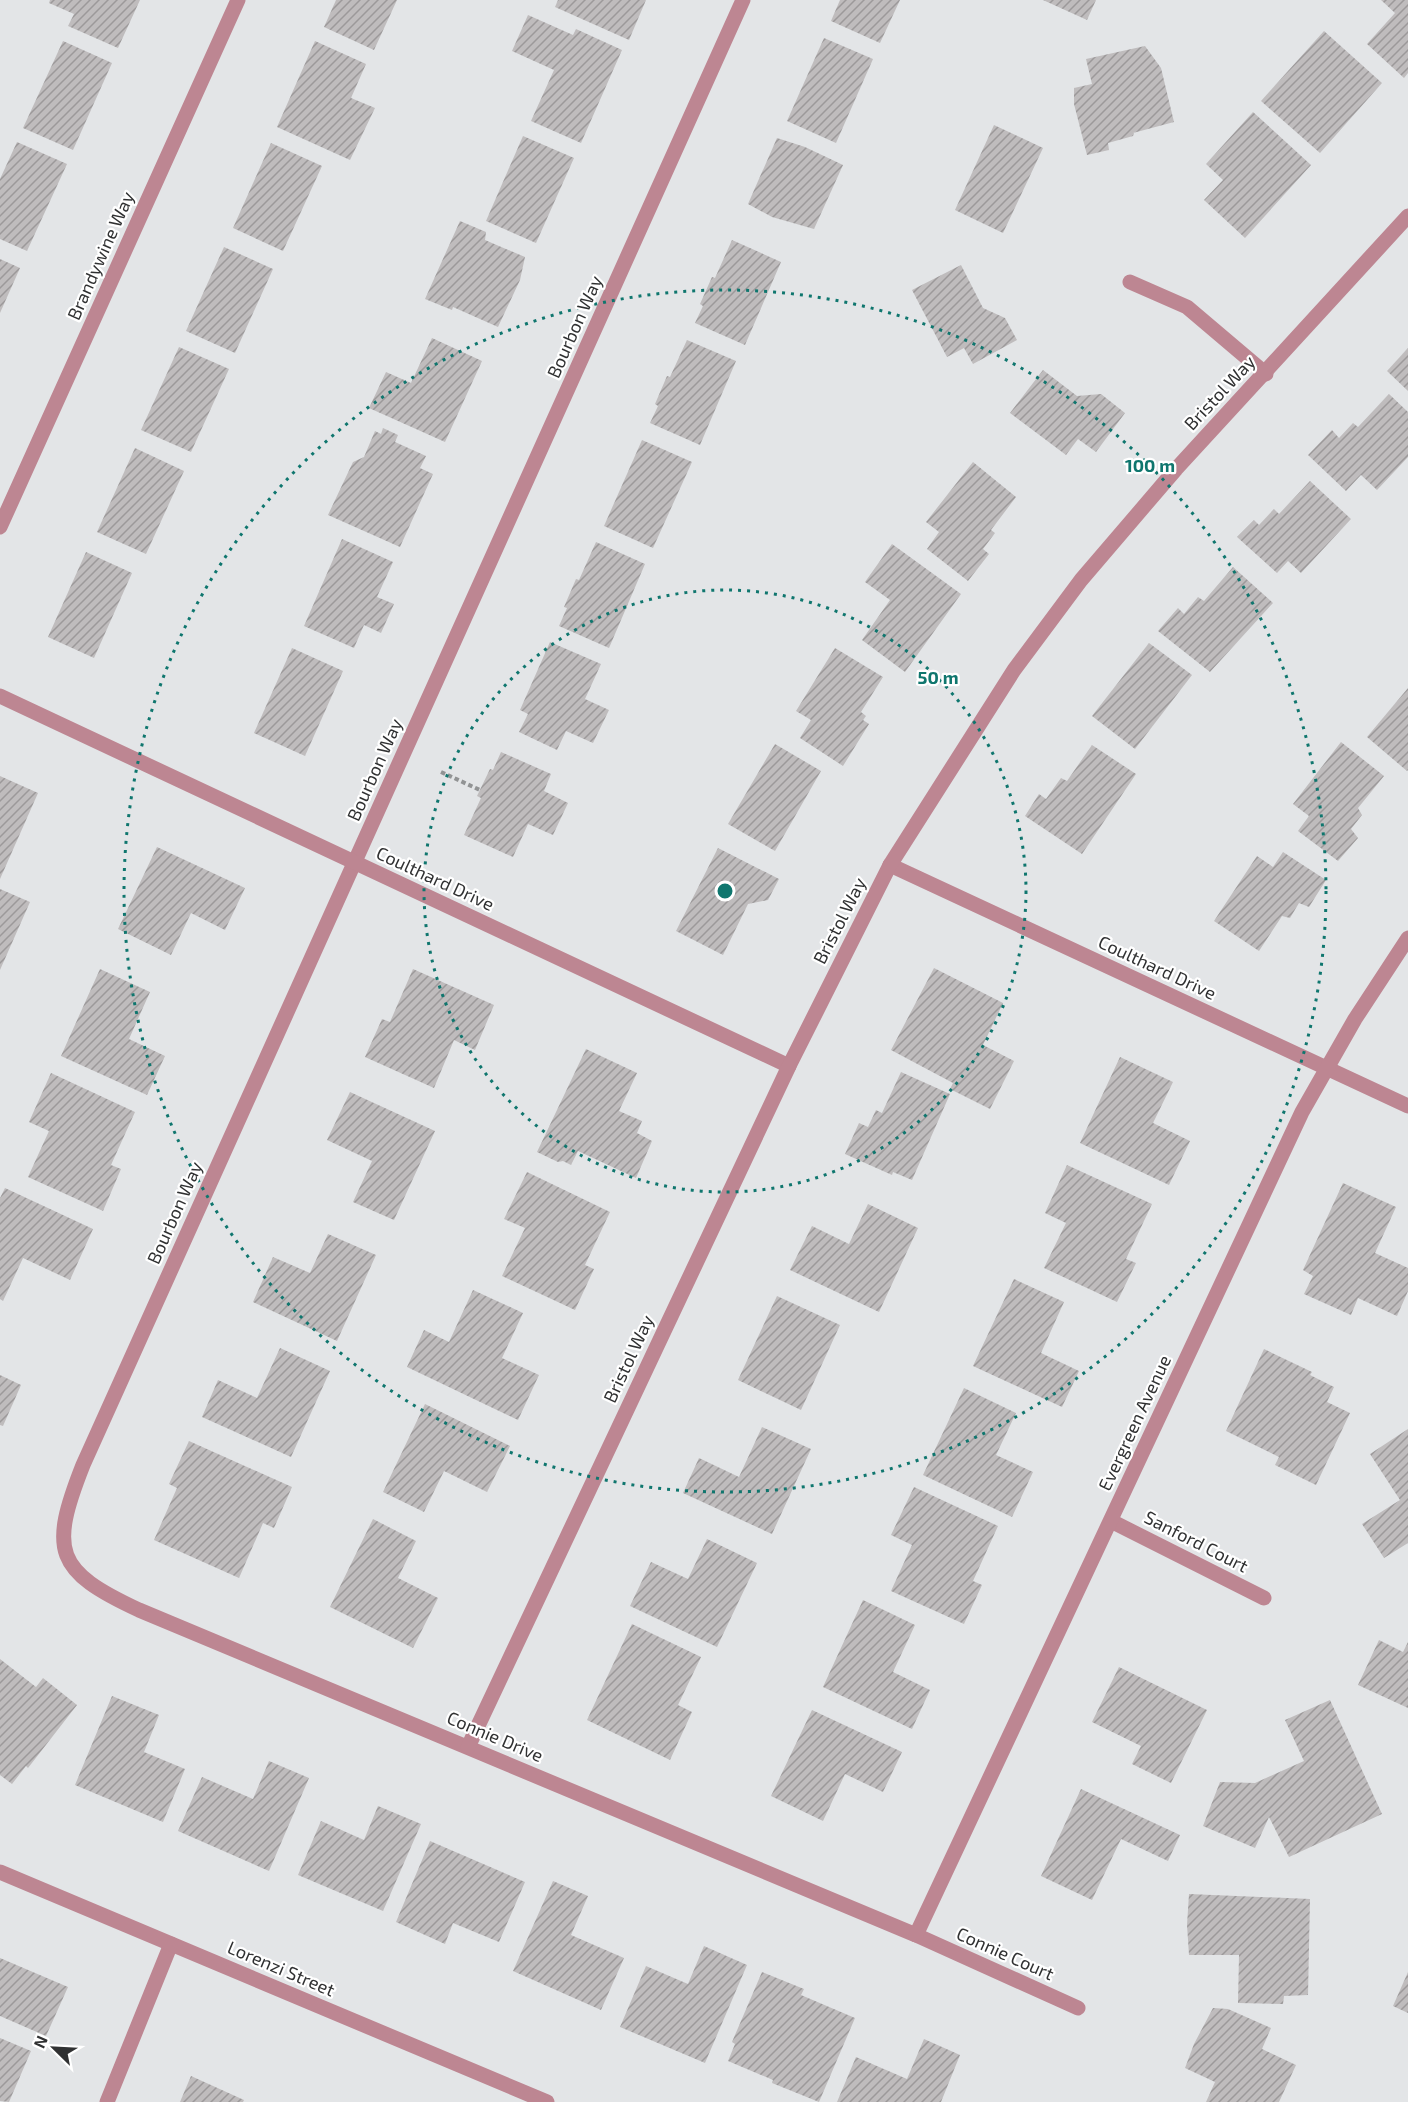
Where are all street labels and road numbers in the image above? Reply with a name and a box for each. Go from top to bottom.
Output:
street label: Brandywine Way [62,188,138,323]
street label: Bourbon Way [542,272,607,381]
street label: Bristol Way [1179,350,1260,434]
street label: Bourbon Way [342,715,407,824]
street label: Coulthard Drive [373,841,498,915]
street label: Bristol Way [808,873,870,967]
street label: Coulthard Drive [1095,930,1220,1004]
street label: Bourbon Way [142,1158,207,1267]
street label: Bristol Way [598,1311,658,1406]
street label: Evergreen Avenue [1093,1351,1175,1494]
street label: Sanford Court [1141,1506,1252,1577]
street label: Connie Drive [444,1706,547,1766]
street label: Connie Court [953,1922,1058,1984]
street label: Lorenzi Street [225,1936,338,2001]

